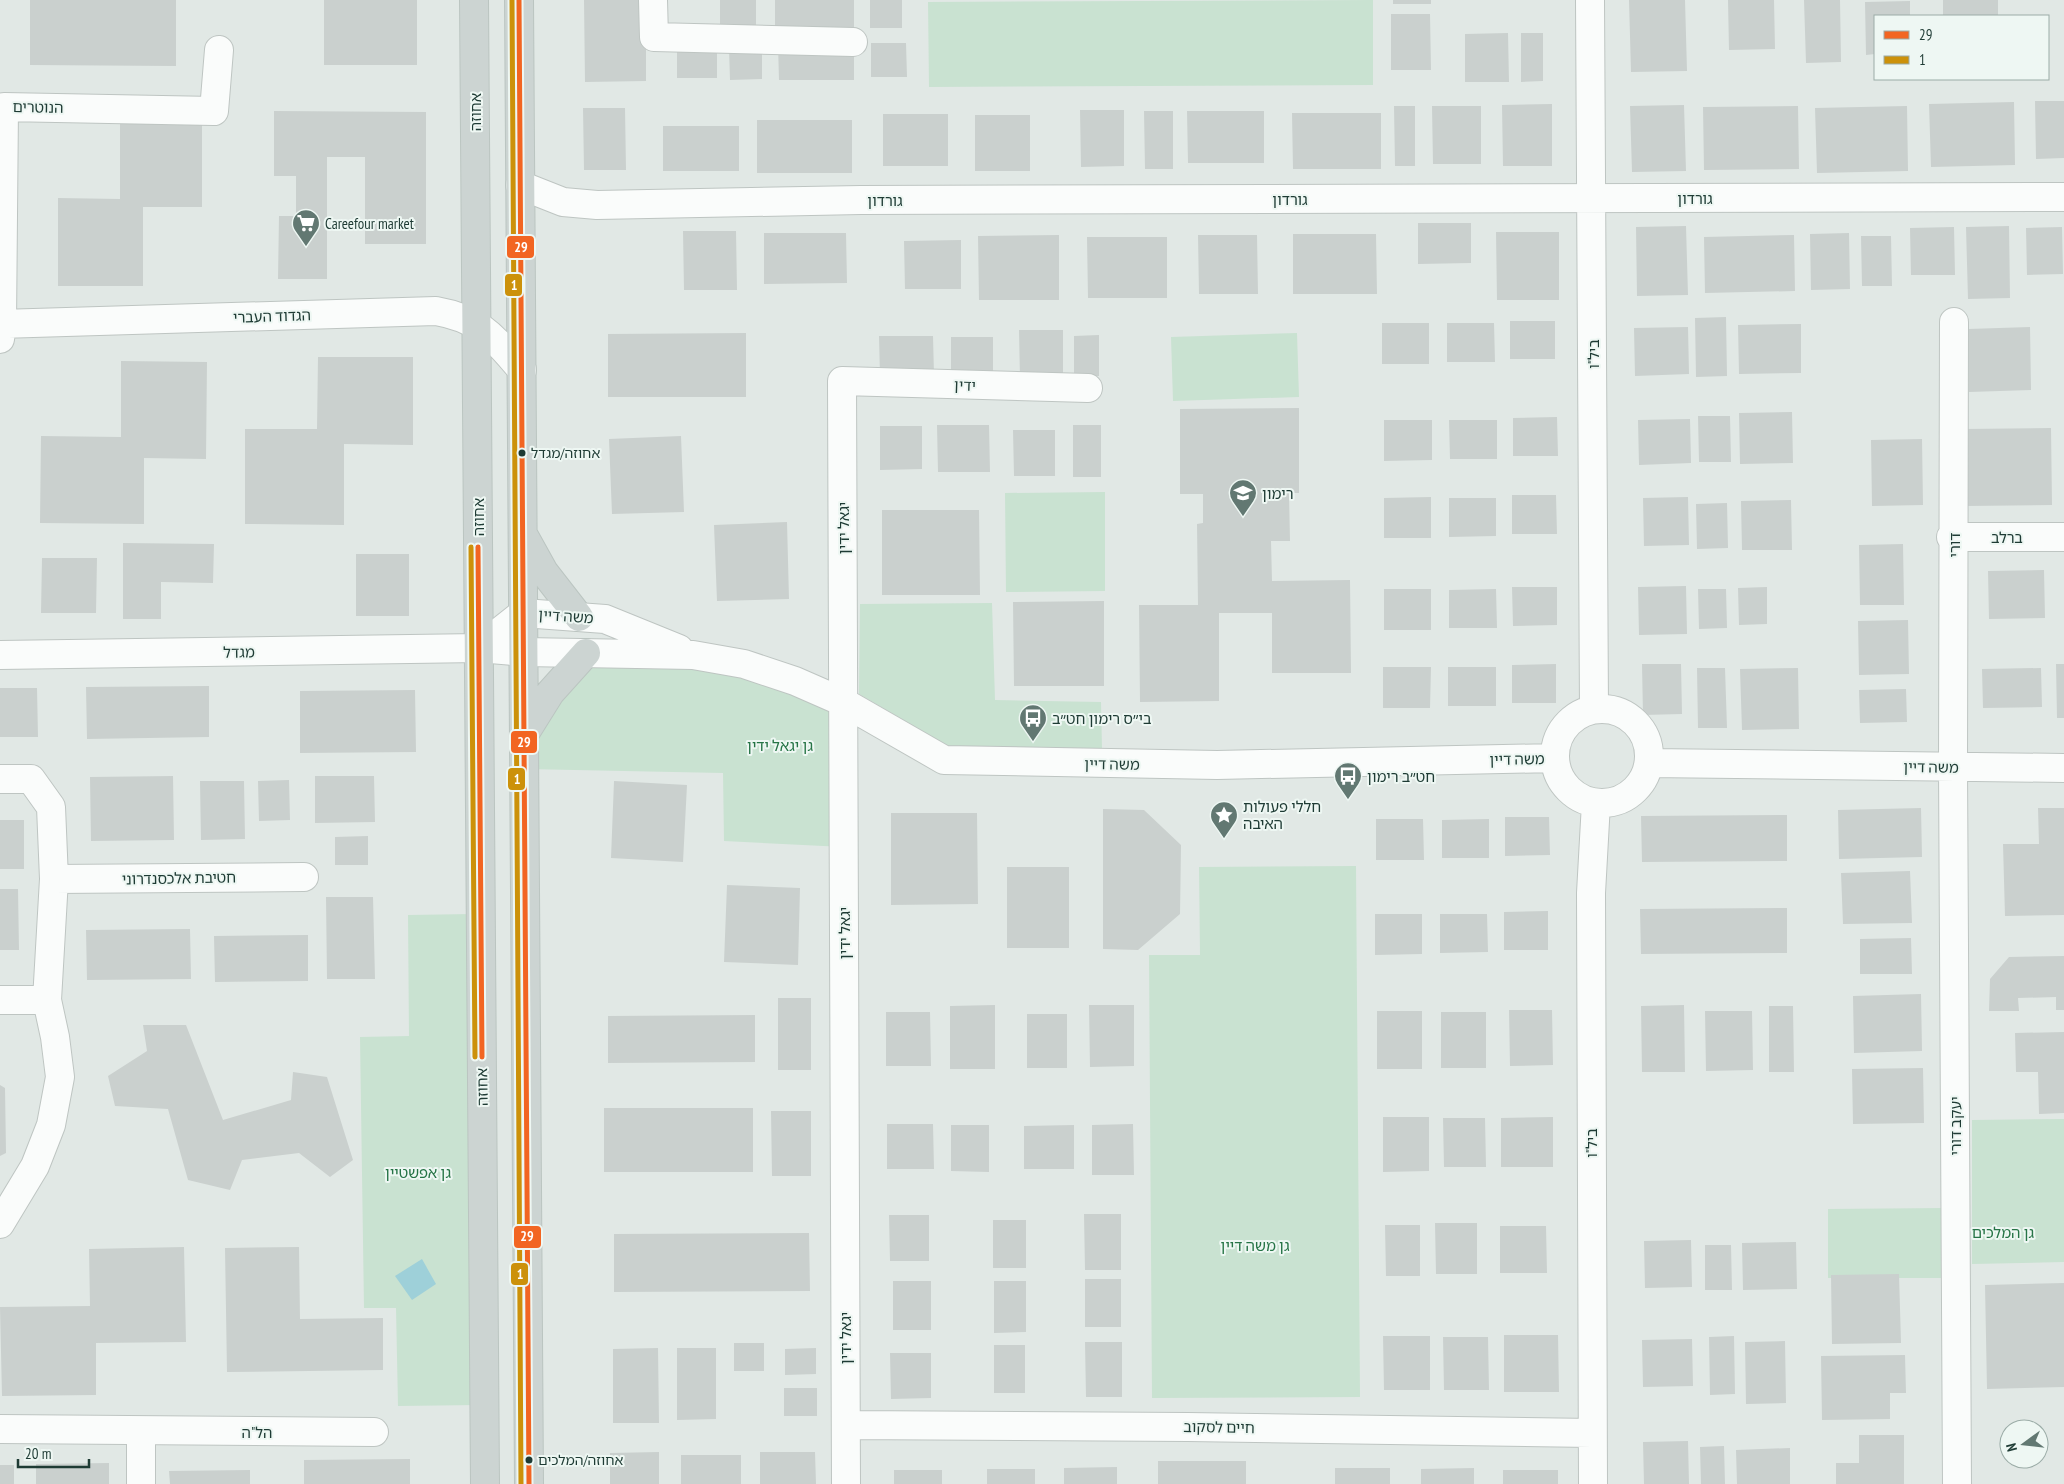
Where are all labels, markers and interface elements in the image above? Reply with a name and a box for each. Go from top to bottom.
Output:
legend [1874,15,2049,80]
text: 29 [1919,25,1933,44]
text: 1 [1919,50,1926,69]
street label: אחוזה [466,93,485,131]
street label: הנוטרים [12,97,64,117]
street label: גורדון [1677,189,1713,208]
street label: גורדון [1272,190,1308,209]
street label: גורדון [867,191,903,210]
supermarket icon: Careefour market [291,208,321,247]
place label: Careefour market [325,214,414,233]
line badge: 29 [506,235,535,259]
text: 29 [514,238,528,256]
line badge: 1 [504,273,523,297]
text: 1 [511,276,517,294]
street label: הגדוד העברי [233,305,311,327]
street label: ביל"ו [1584,339,1603,369]
street label: ידין [954,375,976,395]
place label: אחוזה/מגדל [531,444,600,462]
marker: אחוזה/מגדל [517,448,527,458]
school or university icon: רימון [1228,478,1258,517]
place label: רימון [1262,484,1294,503]
street label: אחוזה [469,498,488,536]
street label: יגאל ידין [834,502,853,554]
street label: ברלב [1991,528,2023,547]
street label: דורי [1945,533,1964,557]
street label: משה דיין [538,605,594,627]
street label: מגדל [223,642,255,662]
bus stop icon: בי״ס רימון חט״ב [1018,703,1048,742]
place label: בי״ס רימון חט״ב [1052,709,1152,728]
line badge: 29 [510,730,538,754]
text: 29 [517,733,531,751]
park label: גן יגאל ידין [747,736,813,755]
street label: משה דיין [1489,749,1545,769]
street label: משה דיין [1084,754,1140,774]
street label: משה דיין [1903,757,1959,777]
bus stop icon: חט״ב רימון [1333,761,1363,800]
line badge: 1 [507,767,526,791]
place label: חט״ב רימון [1367,767,1435,786]
text: 1 [514,770,520,788]
place label: חללי פעולות האיבה [1243,797,1321,833]
place icon: חללי פעולות האיבה [1209,800,1239,839]
street label: חטיבת אלכסנדרוני [122,868,236,888]
street label: יגאל ידין [835,907,854,959]
street label: אחוזה [472,1068,492,1106]
street label: יעקב דורי [1946,1096,1965,1156]
street label: ביל"ו [1582,1128,1601,1158]
park label: גן אפשטיין [385,1163,451,1182]
park label: גן המלכים [1972,1223,2035,1242]
line badge: 29 [513,1225,542,1249]
text: 29 [520,1227,534,1245]
park label: גן משה דיין [1220,1236,1290,1255]
line badge: 1 [510,1262,529,1286]
text: 1 [517,1265,523,1283]
street label: יגאל ידין [836,1312,855,1364]
street label: חיים לסקוב [1183,1417,1255,1437]
north arrow [1999,1419,2049,1469]
street label: הל"ה [242,1423,272,1442]
scale bar [18,1436,89,1468]
text: N [2002,1441,2021,1453]
text: 20 m [25,1444,51,1463]
place label: אחוזה/המלכים [538,1451,623,1469]
marker: אחוזה/המלכים [524,1455,534,1465]

